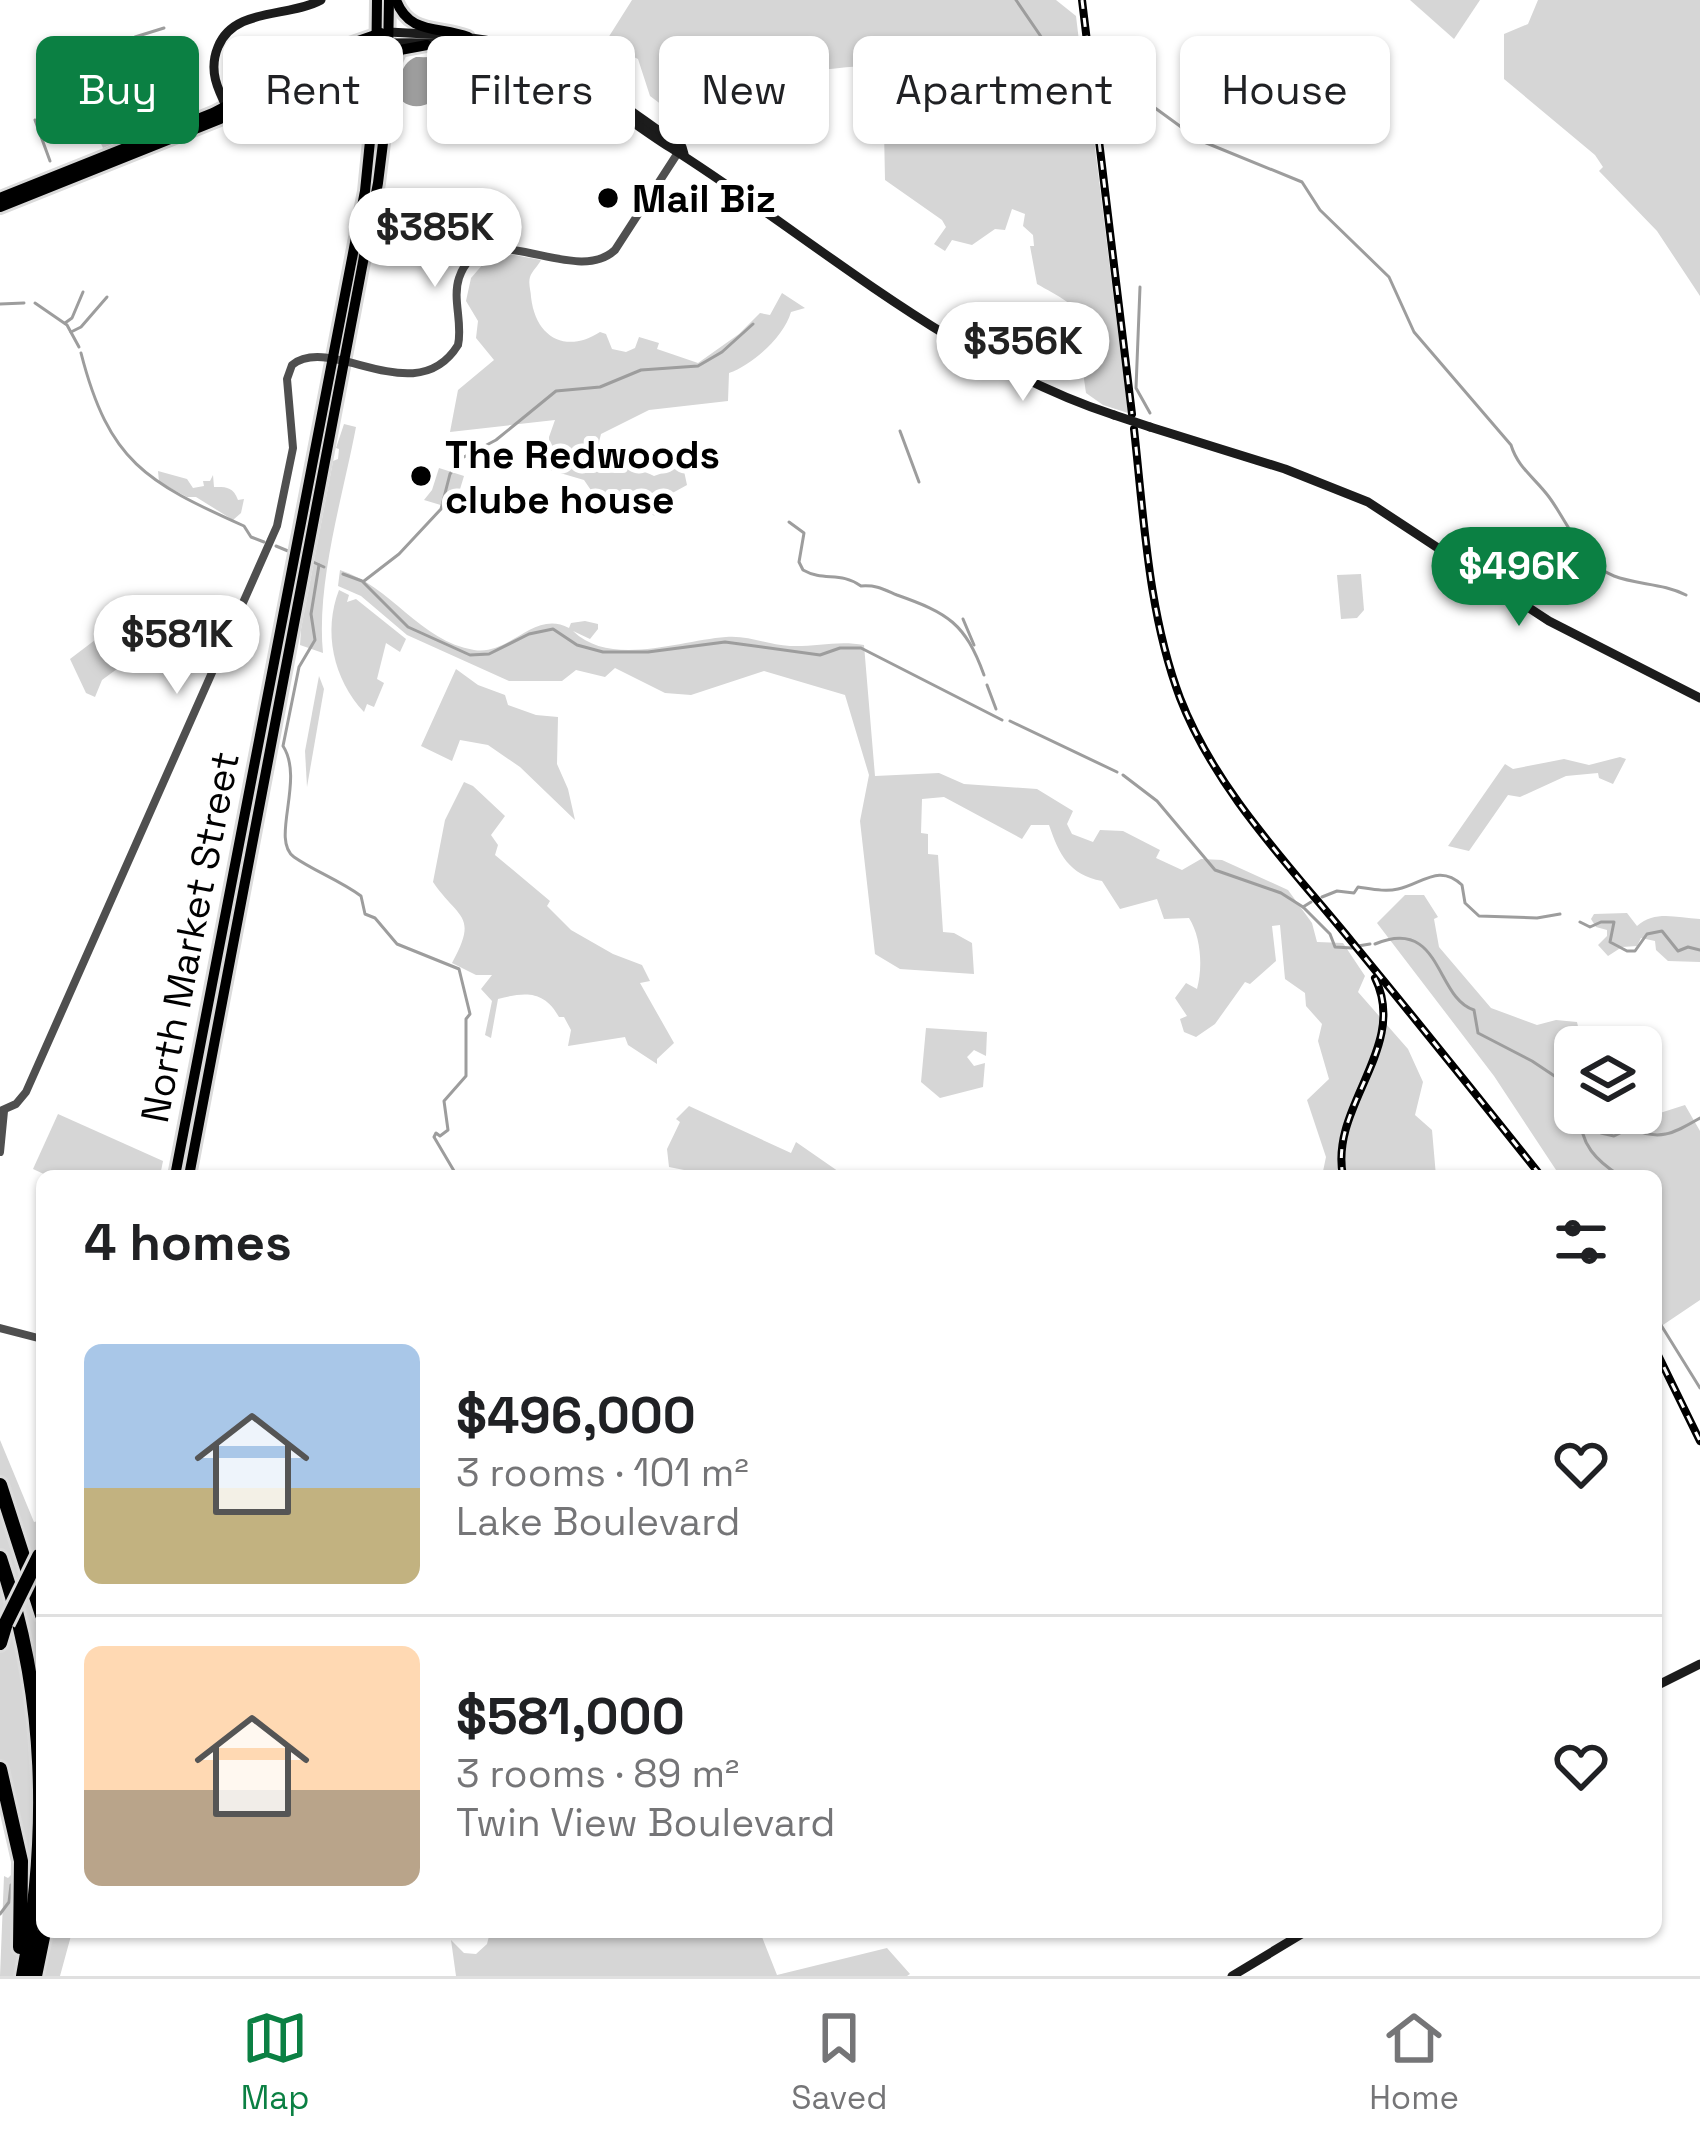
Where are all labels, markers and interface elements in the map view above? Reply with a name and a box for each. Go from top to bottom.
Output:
chip: Buy [36,36,199,144]
chip: Rent [223,36,403,144]
chip: Filters [427,36,635,144]
chip: New [659,36,829,144]
chip: Apartment [853,36,1156,144]
chip: House [1180,36,1390,144]
place label: Mail Biz [632,174,776,223]
marker: Mail Biz [595,185,621,211]
pin: $385K [351,188,519,290]
text: $385K [376,202,494,251]
pin: $356K [939,302,1107,404]
text: $356K [963,316,1083,365]
place label: The Redwoods clube house [445,430,720,524]
marker: The Redwoods clube house [408,463,434,489]
pin: $496K [1435,527,1603,629]
text: $496K [1458,541,1580,590]
pin: $581K [93,595,261,697]
text: $581K [121,609,233,658]
street label: North Market Street [130,747,250,1127]
map controls [1554,1026,1662,1134]
button: layers [1554,1026,1662,1134]
icon: filters [1548,1209,1614,1275]
text: 4 homes [84,1210,292,1275]
text: $496,000 [456,1383,696,1448]
icon: home [180,1392,324,1536]
icon: heart [1548,1431,1614,1497]
text: 3 rooms · 101 m² [456,1448,749,1497]
text: Lake Boulevard [456,1497,740,1546]
text: $581,000 [456,1684,685,1749]
icon: home [180,1694,324,1838]
icon: heart [1548,1733,1614,1799]
text: 3 rooms · 89 m² [456,1749,739,1798]
text: Twin View Boulevard [456,1798,835,1847]
tab: Map [241,2005,310,2119]
tab: Saved [791,2005,888,2119]
tab: Home [1369,2005,1459,2119]

